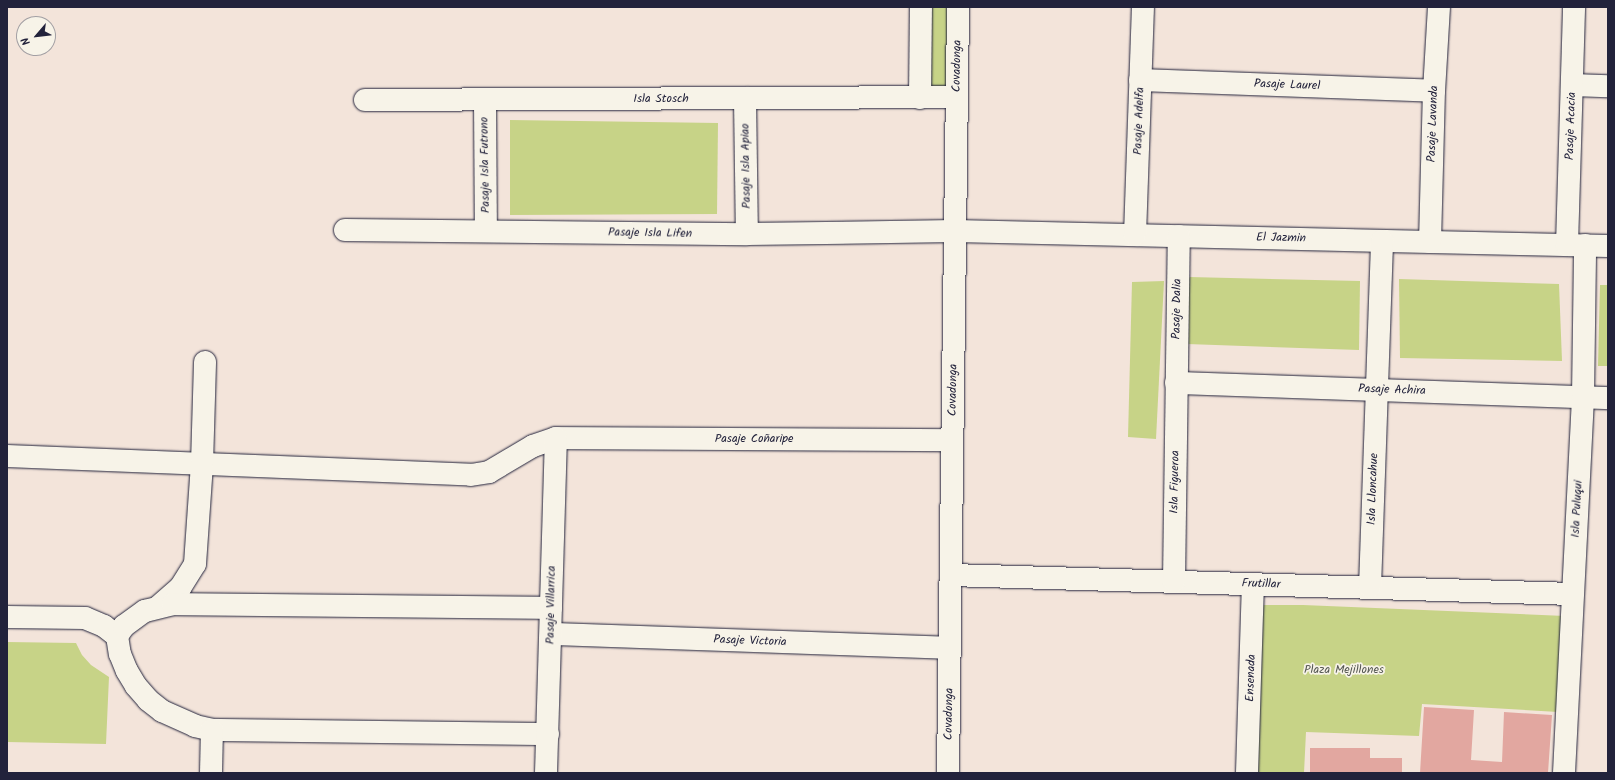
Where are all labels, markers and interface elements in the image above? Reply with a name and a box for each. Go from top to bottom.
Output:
north arrow [16,16,56,56]
text: N [17,34,36,48]
street label: Covadonga [949,40,965,92]
street label: Pasaje Laurel [1254,77,1320,93]
street label: Pasaje Lavanda [1424,85,1442,163]
street label: Pasaje Adelfa [1131,87,1147,155]
street label: Isla Stosch [633,92,689,106]
street label: Pasaje Acacia [1563,92,1579,160]
street label: Pasaje Isla Futrono [477,117,493,213]
street label: Pasaje Isla Apiao [738,123,754,209]
street label: Pasaje Isla Lifen [608,225,692,241]
street label: El Jazmin [1256,230,1306,246]
street label: Pasaje Dalia [1169,278,1185,340]
street label: Covadonga [945,364,961,416]
street label: Pasaje Achira [1358,382,1426,398]
street label: Pasaje Coñaripe [715,432,793,446]
street label: Isla Figueroa [1167,450,1183,514]
street label: Isla Lloncahue [1365,453,1381,525]
street label: Isla Puluqui [1568,480,1586,538]
street label: Pasaje Villarrica [543,566,559,644]
street label: Frutillar [1241,576,1281,592]
street label: Pasaje Victoria [713,633,787,649]
street label: Ensenada [1243,654,1259,702]
park label: Plaza Mejillones [1304,663,1384,677]
street label: Covadonga [941,688,957,740]

